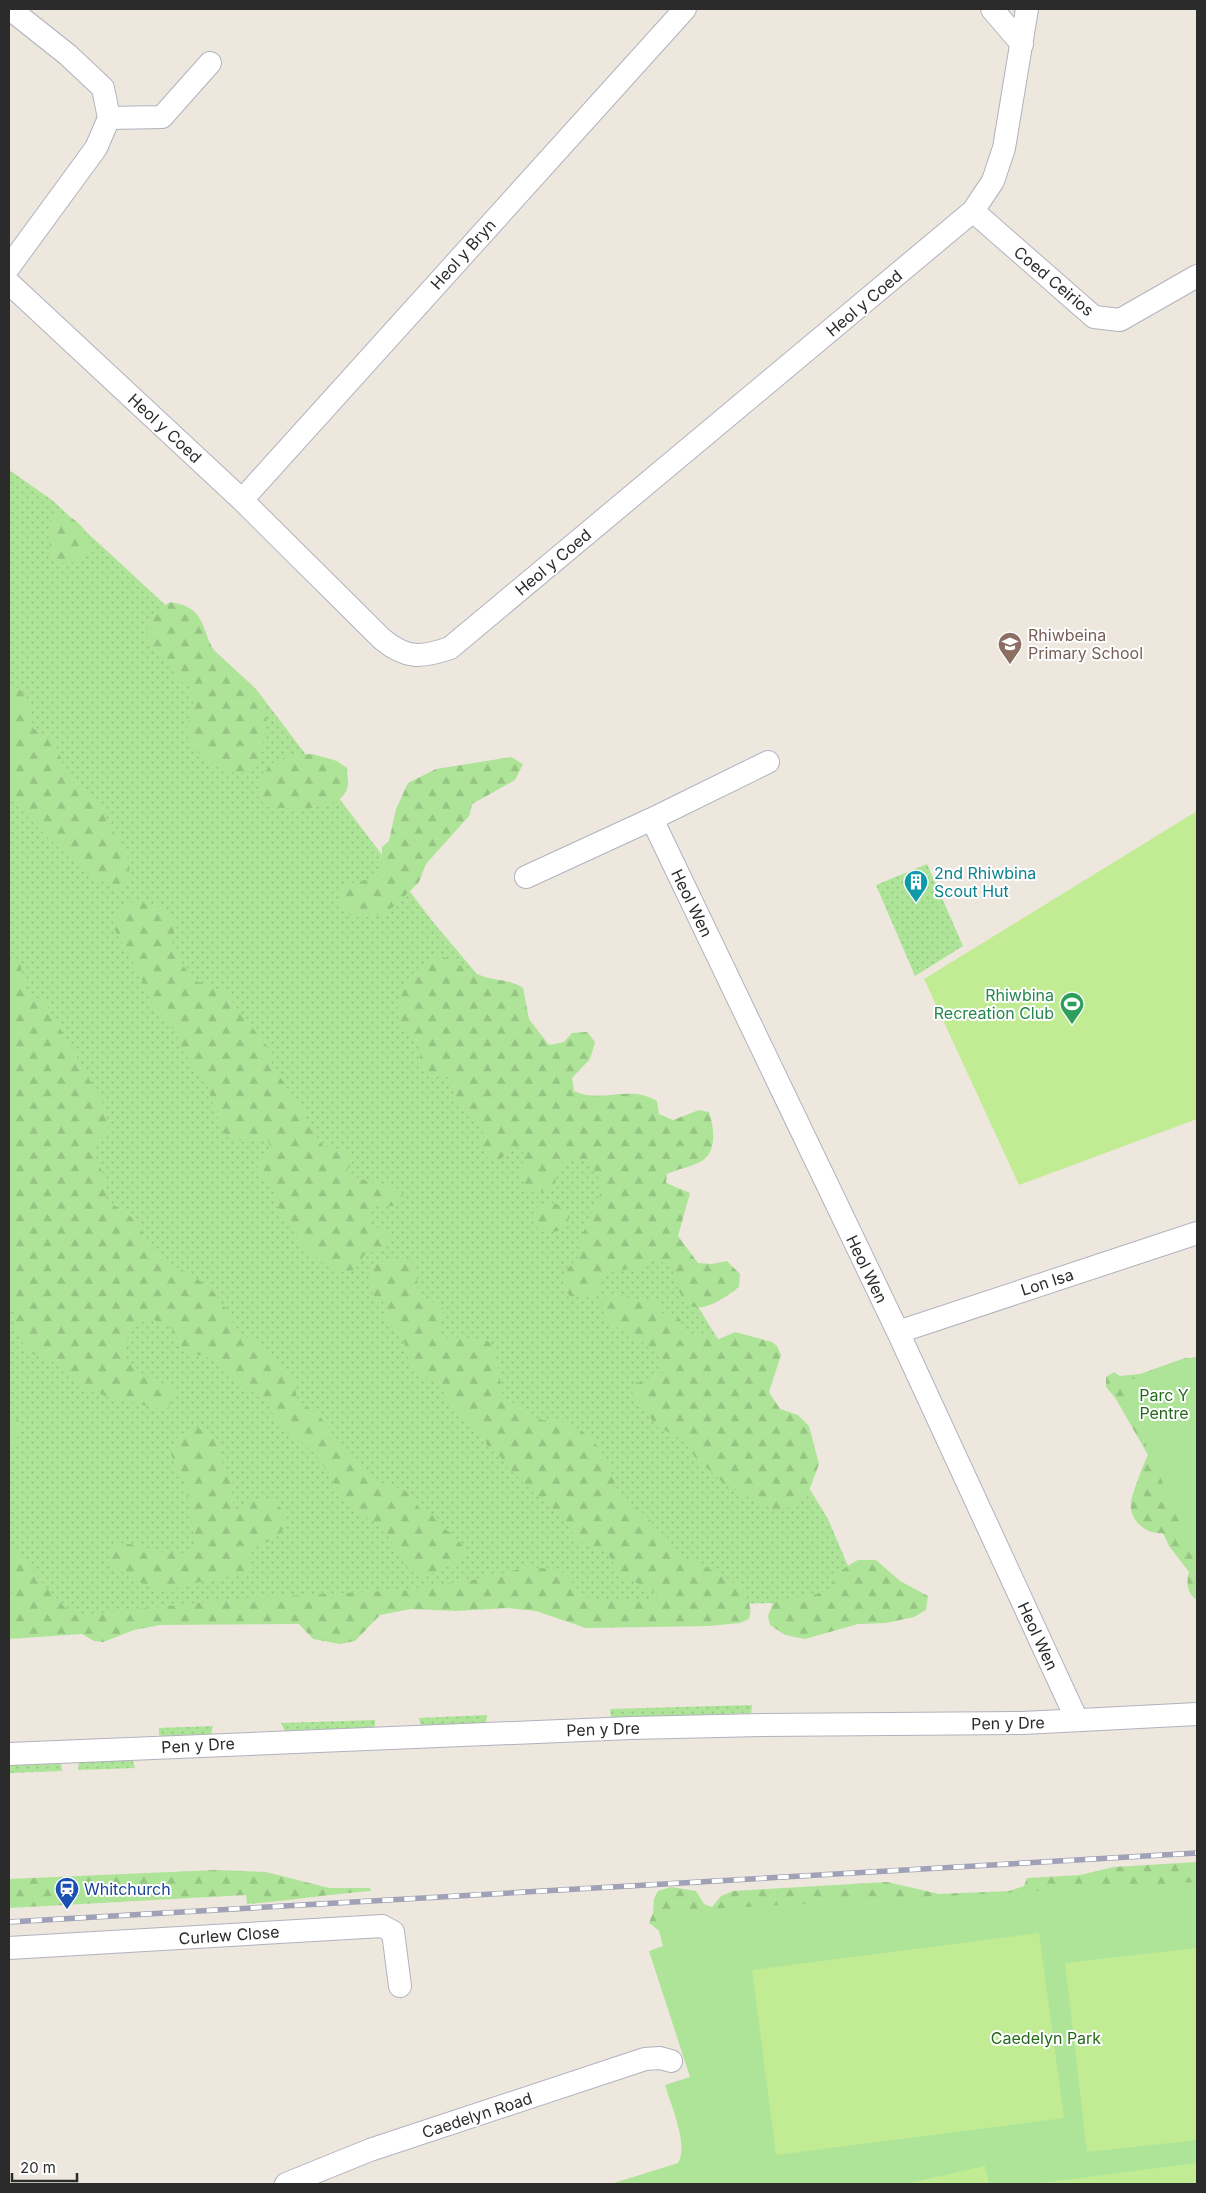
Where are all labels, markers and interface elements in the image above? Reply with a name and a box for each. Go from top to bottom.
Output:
street label: Heol y Bryn [426,215,500,293]
street label: Coed Ceirios [1010,242,1098,320]
street label: Heol y Coed [822,265,906,341]
street label: Heol y Coed [124,389,206,467]
street label: Heol y Coed [511,524,595,600]
place label: Rhiwbeina Primary School [1028,625,1143,663]
school or university icon: Rhiwbeina Primary School [997,631,1023,665]
place label: 2nd Rhiwbina Scout Hut [934,863,1036,901]
street label: Heol Wen [667,866,717,940]
building icon: 2nd Rhiwbina Scout Hut [903,869,929,903]
place label: Rhiwbina Recreation Club [934,985,1054,1023]
sports icon: Rhiwbina Recreation Club [1059,991,1085,1025]
street label: Heol Wen [842,1232,892,1306]
street label: Lon Isa [1018,1264,1076,1300]
park label: Parc Y Pentre [1139,1385,1189,1423]
street label: Heol Wen [1014,1599,1062,1673]
street label: Pen y Dre [971,1712,1045,1734]
street label: Pen y Dre [566,1718,640,1740]
street label: Pen y Dre [161,1733,235,1757]
station icon: Whitchurch [54,1876,80,1910]
place label: Whitchurch [84,1879,171,1899]
street label: Curlew Close [178,1922,280,1948]
park label: Caedelyn Park [991,2028,1101,2048]
street label: Caedelyn Road [419,2088,535,2142]
scale bar [12,2150,78,2182]
text: 20 m [20,2158,56,2177]

